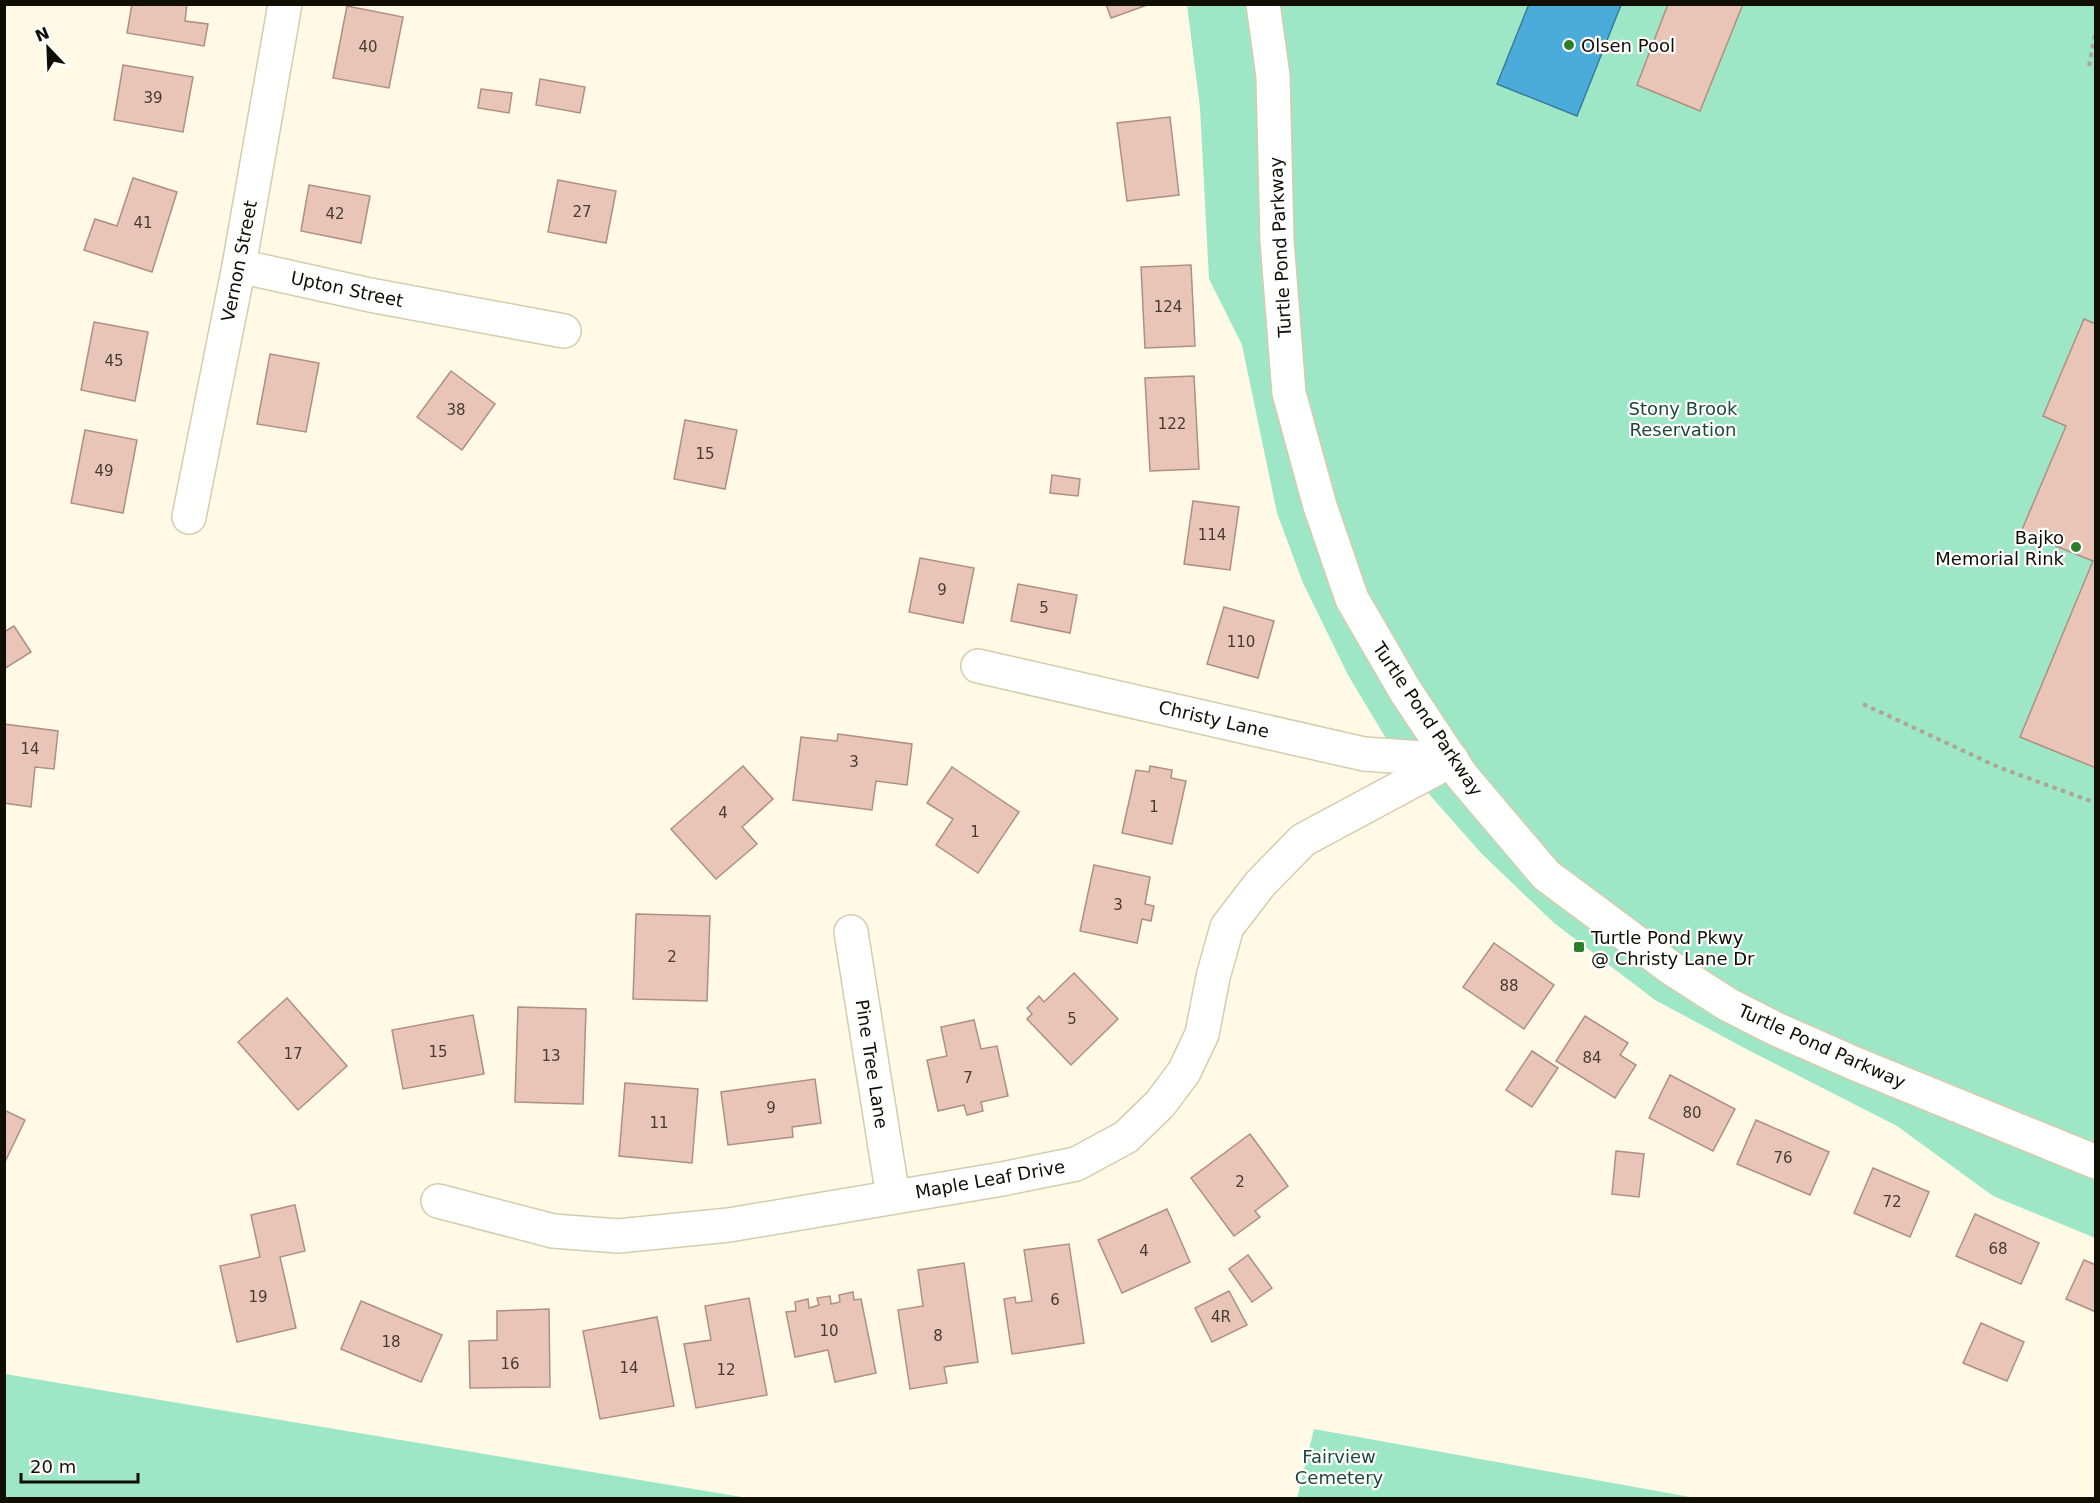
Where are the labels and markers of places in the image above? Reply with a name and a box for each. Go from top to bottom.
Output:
place label: Olsen Pool [1581,35,1675,56]
marker: Olsen Pool [1562,38,1576,52]
place label: Bajko Memorial Rink [1935,527,2065,569]
marker: Bajko Memorial Rink [2069,540,2083,554]
place label: Turtle Pond Pkwy @ Christy Lane Dr [1590,927,1755,969]
marker: Turtle Pond Pkwy @ Christy Lane Dr [1572,940,1586,954]

